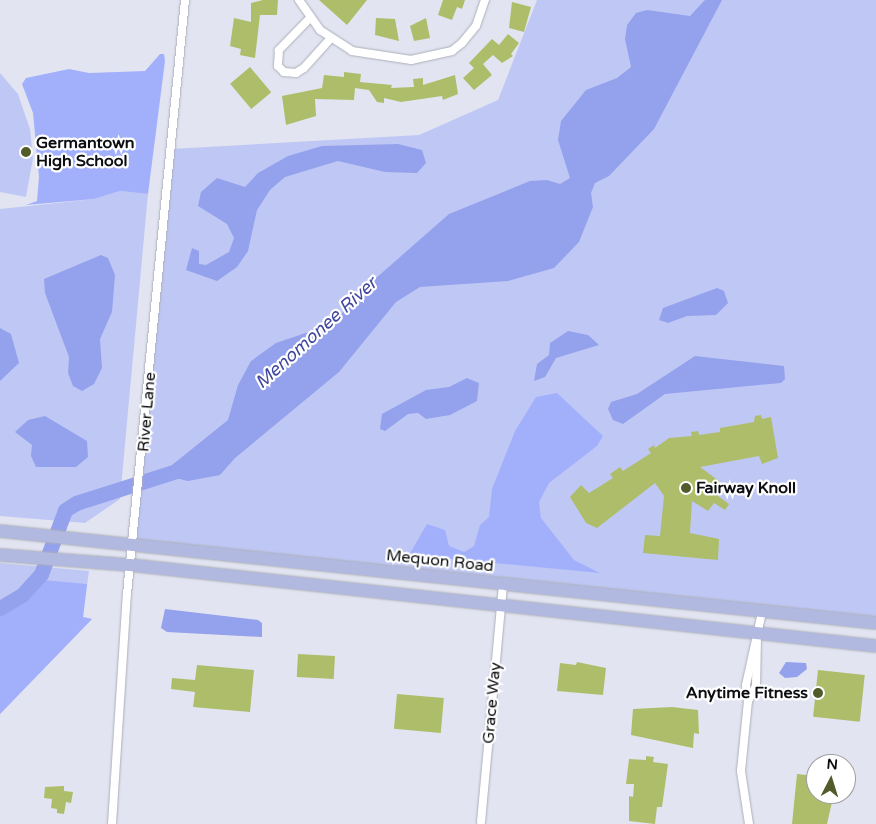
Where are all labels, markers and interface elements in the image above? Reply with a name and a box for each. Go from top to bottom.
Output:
place label: Germantown High School [36,133,135,171]
marker: Germantown High School [20,146,32,158]
water label: Menomonee River [251,273,381,393]
street label: River Lane [134,371,160,453]
place label: Fairway Knoll [696,478,796,498]
marker: Fairway Knoll [680,482,692,494]
street label: Mequon Road [385,546,495,576]
street label: Grace Way [479,661,505,745]
place label: Anytime Fitness [686,683,808,703]
marker: Anytime Fitness [812,687,824,699]
north arrow [806,754,856,804]
text: N [826,756,839,774]

